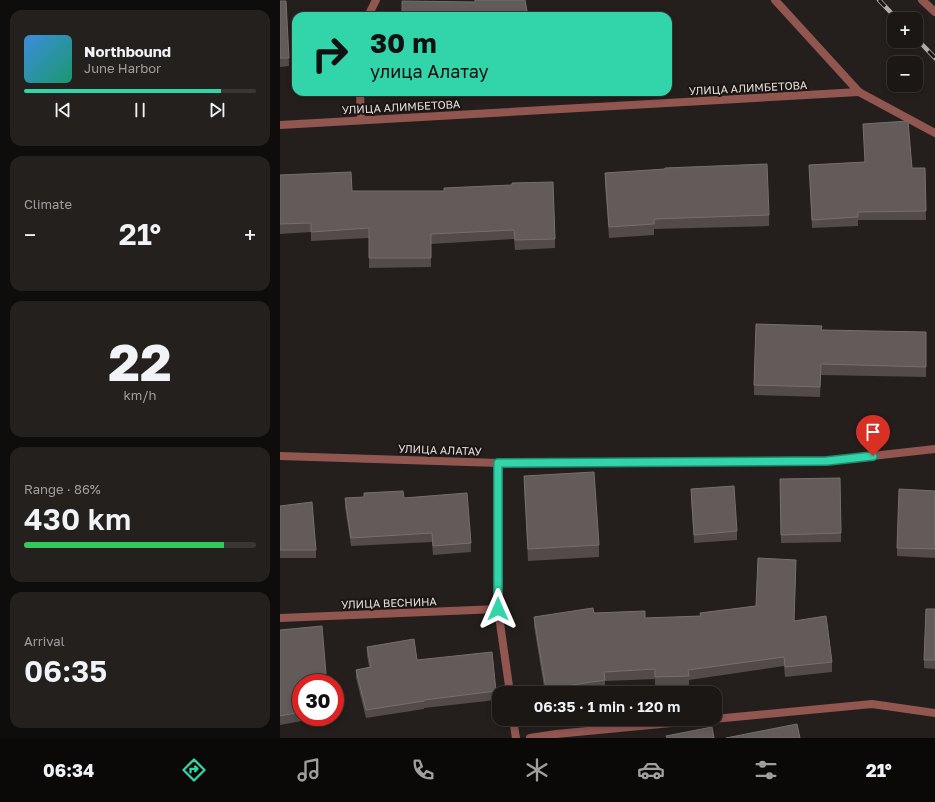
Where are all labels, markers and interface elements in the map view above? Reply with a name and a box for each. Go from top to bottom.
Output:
map controls [887,12,923,92]
button: + [887,12,923,48]
text: 30 m [370,26,437,59]
icon: right [304,28,356,80]
text: Northbound [84,42,171,60]
button: − [887,56,923,92]
text: June Harbor [84,60,161,76]
text: улица Алатау [370,60,489,82]
street label: УЛИЦА АЛИМБЕТОВА [688,78,808,97]
street label: УЛИЦА АЛИМБЕТОВА [341,97,461,116]
icon: previous [52,99,74,121]
icon: pause [129,99,151,121]
icon: next [206,99,228,121]
text: Climate [24,196,72,212]
text: 21° [119,216,161,252]
text: − [24,221,36,248]
text: + [244,221,256,248]
text: 22 [108,330,172,392]
text: km/h [123,387,157,403]
pin [856,415,890,456]
icon: arrive [862,421,884,443]
street label: УЛИЦА АЛАТАУ [398,442,483,457]
text: Range · 86% [24,481,101,497]
text: 430 km [24,501,131,537]
position arrow [477,588,519,630]
street label: УЛИЦА ВЕСНИНА [341,594,438,611]
text: Arrival [24,633,65,649]
text: 06:35 [24,653,107,689]
speed limit sign: 30 [292,674,344,726]
text: 06:35 · 1 min · 120 m [534,697,680,715]
icon: directions [180,756,208,784]
icon: music [295,756,323,784]
icon: phone [409,756,437,784]
icon: climate [523,756,551,784]
icon: car [637,756,665,784]
icon: filters [752,756,780,784]
text: 06:34 [43,759,94,781]
text: 21° [866,759,892,781]

